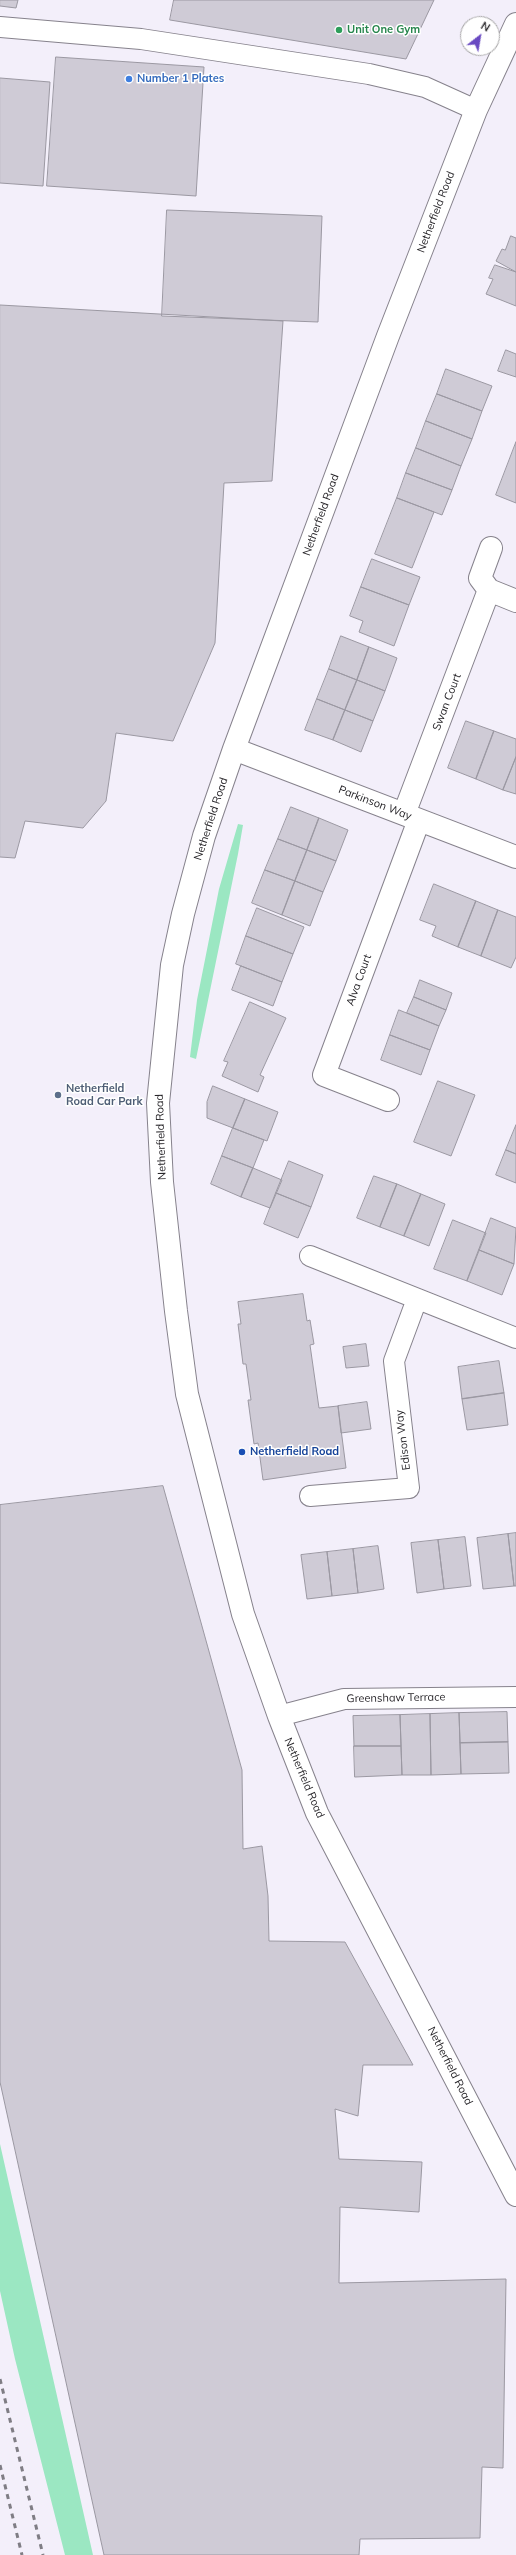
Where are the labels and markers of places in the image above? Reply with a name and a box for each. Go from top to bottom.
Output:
place label: Unit One Gym [347,23,420,37]
marker: Unit One Gym [334,25,344,35]
place label: Number 1 Plates [137,72,224,86]
marker: Number 1 Plates [124,74,134,84]
place label: Netherfield Road Car Park [66,1082,143,1108]
marker: Netherfield Road Car Park [53,1090,63,1100]
place label: Netherfield Road [250,1445,339,1459]
marker: Netherfield Road [237,1447,247,1457]

